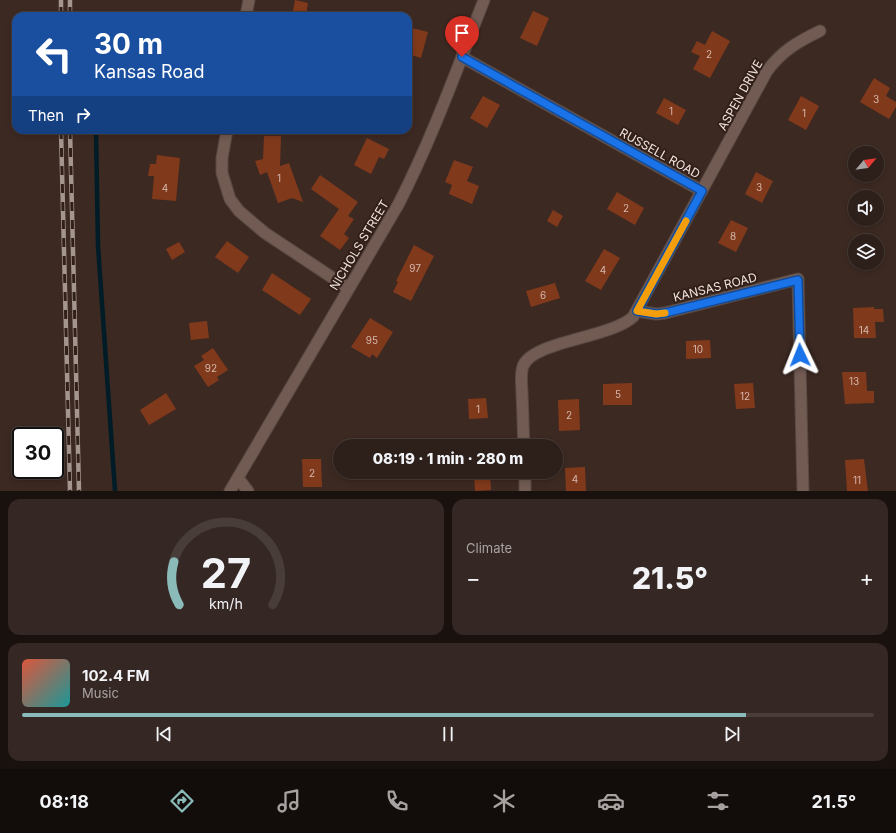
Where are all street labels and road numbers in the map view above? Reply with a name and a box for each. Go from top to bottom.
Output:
street label: ASPEN DRIVE [714,57,766,133]
street label: RUSSELL ROAD [617,125,703,181]
street label: NICHOLS STREET [326,197,392,293]
street label: KANSAS ROAD [672,269,758,305]

